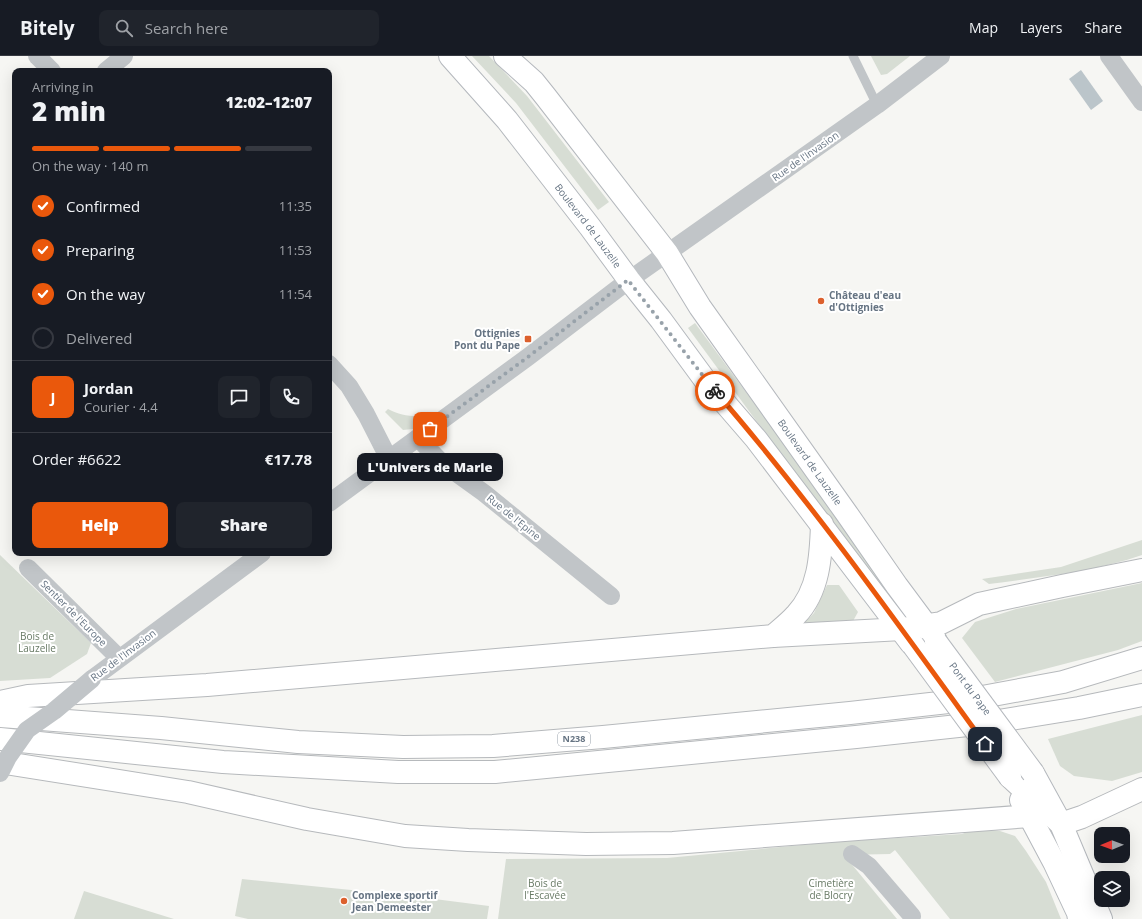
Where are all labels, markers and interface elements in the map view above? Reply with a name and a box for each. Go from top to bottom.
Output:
search box [99,10,379,46]
text: Bitely [20,15,75,41]
icon: search [113,17,135,39]
text: Search here [145,18,228,38]
text: Map [969,18,998,37]
text: Layers [1020,18,1062,37]
text: Share [1084,18,1122,37]
text: Arriving in [32,78,94,96]
text: 12:02–12:07 [226,92,312,112]
text: 2 min [32,93,106,129]
street label: Rue de l'Invasion [769,128,841,184]
text: On the way · 140 m [32,157,148,175]
street label: Boulevard de Lauzelle [552,181,625,271]
icon: check [32,195,54,217]
text: Confirmed [66,196,140,216]
text: 11:35 [279,197,312,215]
icon: check [32,239,54,261]
text: Preparing [66,240,134,260]
text: 11:53 [279,241,312,259]
icon: check [32,283,54,305]
text: On the way [66,284,145,304]
text: 11:54 [279,285,312,303]
place label: Château d'eau d'Ottignies [829,288,901,314]
marker: Château d'eau d'Ottignies [816,296,826,306]
place label: Ottignies Pont du Pape [454,326,520,352]
text: Delivered [66,328,133,348]
marker: Ottignies Pont du Pape [523,334,533,344]
courier [695,371,735,411]
button: chat [218,376,260,418]
button: phone [270,376,312,418]
text: Jordan [84,378,133,398]
icon: bike [704,380,726,402]
text: J [51,387,55,407]
text: Courier · 4.4 [84,398,158,416]
pin [413,412,447,446]
street label: Boulevard de Lauzelle [775,416,846,508]
icon: bag [419,418,441,440]
text: Order #6622 [32,449,121,469]
text: €17.78 [265,449,312,469]
callout: L'Univers de Marie [357,453,503,481]
text: L'Univers de Marie [367,458,493,476]
street label: Rue de l'Epine [484,491,544,543]
button: Help [32,502,168,548]
button: Share [176,502,312,548]
street label: Sentier de l'Europe [38,577,110,649]
street label: Rue de l'Invasion [87,626,159,684]
park label: Bois de Lauzelle [18,629,56,655]
street label: Pont du Pape [946,659,995,718]
pin [968,727,1002,761]
road number: N238 [558,732,590,746]
icon: home [974,733,996,755]
north arrow [1094,827,1130,863]
map controls [1094,827,1130,907]
button: layers [1094,871,1130,907]
park label: Bois de l'Escavée [524,876,566,902]
park label: Cimetière de Blocry [808,876,854,902]
place label: Complexe sportif Jean Demeester [351,888,438,914]
marker: Complexe sportif Jean Demeester [339,896,349,906]

